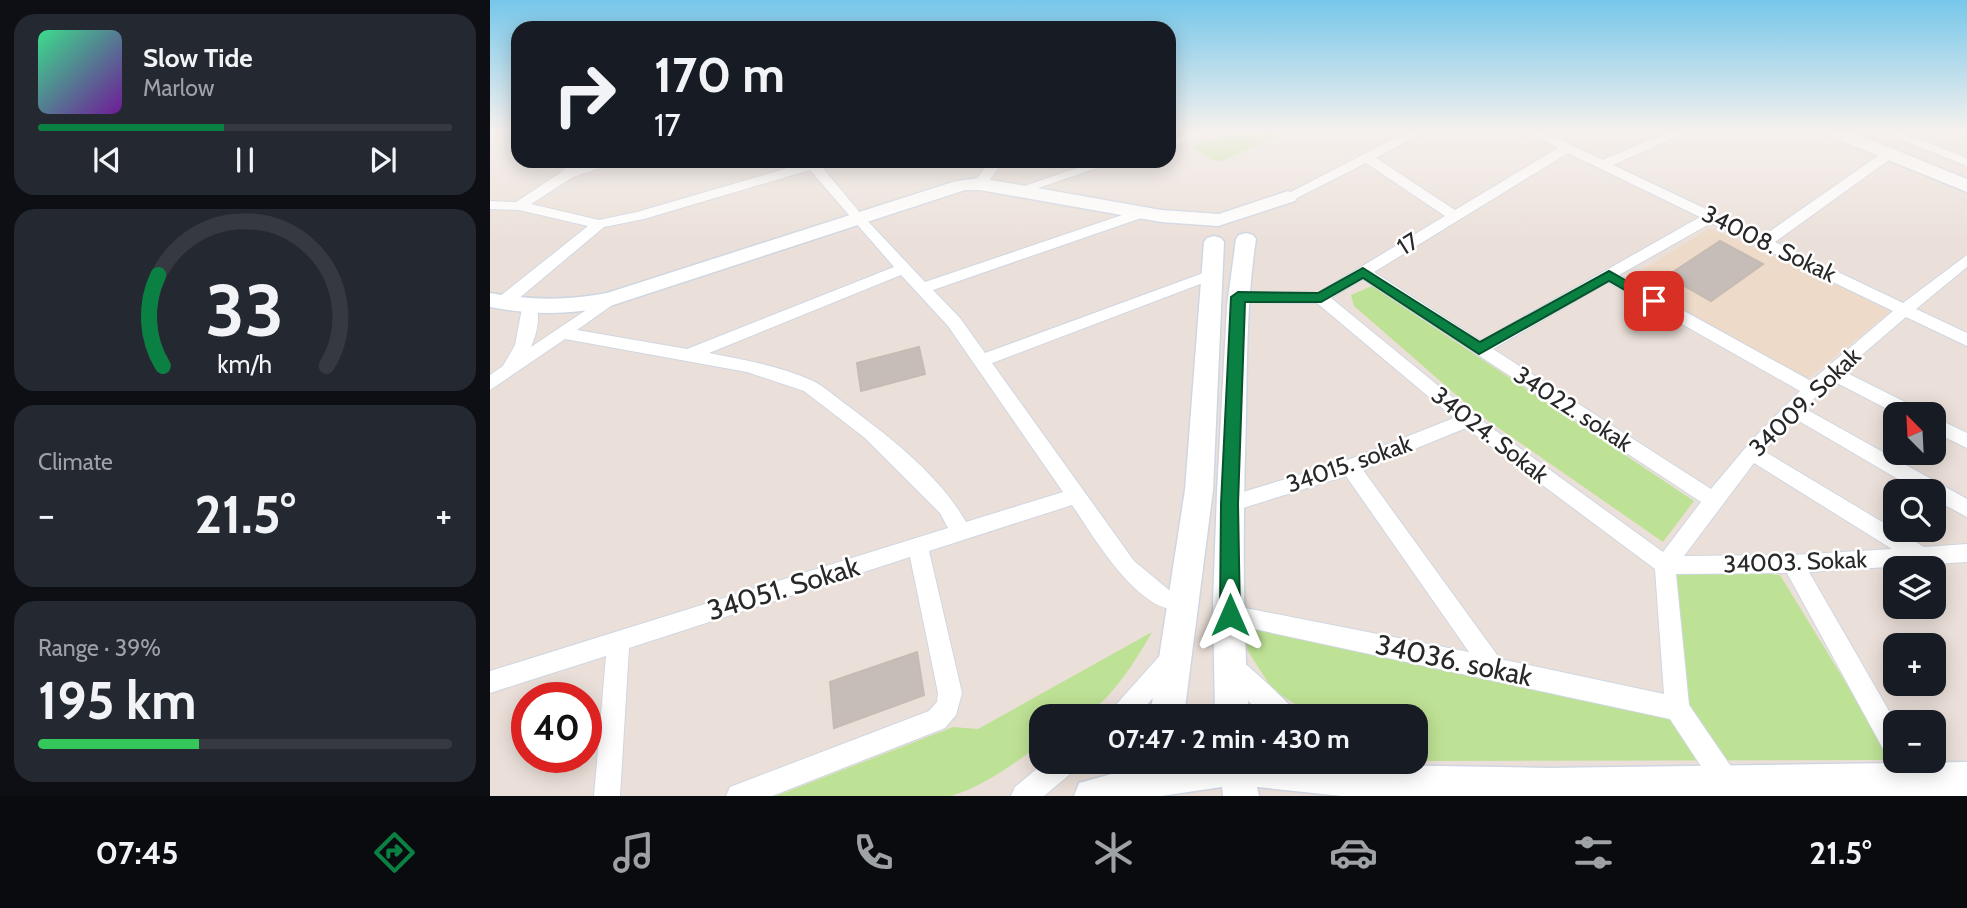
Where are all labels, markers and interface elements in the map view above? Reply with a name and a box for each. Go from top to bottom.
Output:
text: Slow Tide [143,42,253,74]
text: 170 m [654,45,785,104]
icon: right [539,49,630,140]
text: Marlow [143,74,214,102]
text: 17 [654,105,681,144]
icon: previous [88,141,126,179]
icon: pause [226,141,264,179]
icon: next [364,141,402,179]
street label: 34008. Sokak [1698,199,1841,289]
street label: 17 [1392,226,1424,261]
text: 33 [206,267,284,355]
pin [1624,271,1684,331]
icon: arrive [1635,282,1673,320]
street label: 34009. Sokak [1743,341,1867,462]
text: km/h [218,349,272,379]
street label: 34022. sokak [1509,360,1638,458]
street label: 34024. Sokak [1426,380,1555,489]
north arrow [1883,402,1946,466]
map controls [1883,402,1946,773]
street label: 34015. sokak [1282,428,1416,499]
text: Climate [38,448,113,476]
button: search [1883,479,1946,542]
text: 21.5° [194,483,296,546]
text: − [38,491,55,538]
text: + [435,491,452,538]
street label: 34003. Sokak [1723,544,1868,579]
street label: 34051. Sokak [703,549,864,627]
button: layers [1883,556,1946,619]
position arrow [1193,578,1267,652]
street label: 34036. sokak [1372,627,1536,693]
button: + [1883,633,1946,696]
text: Range · 39% [38,634,161,662]
text: 195 km [38,669,196,732]
speed limit sign: 40 [511,682,602,773]
button: − [1883,710,1946,773]
text: 07:47 · 2 min · 430 m [1107,723,1350,755]
icon: directions [370,828,419,877]
icon: music [609,828,658,877]
icon: phone [849,828,898,877]
icon: climate [1089,828,1138,877]
icon: car [1329,828,1378,877]
icon: filters [1569,828,1618,877]
text: 07:45 [95,833,179,872]
text: 21.5° [1809,833,1872,872]

